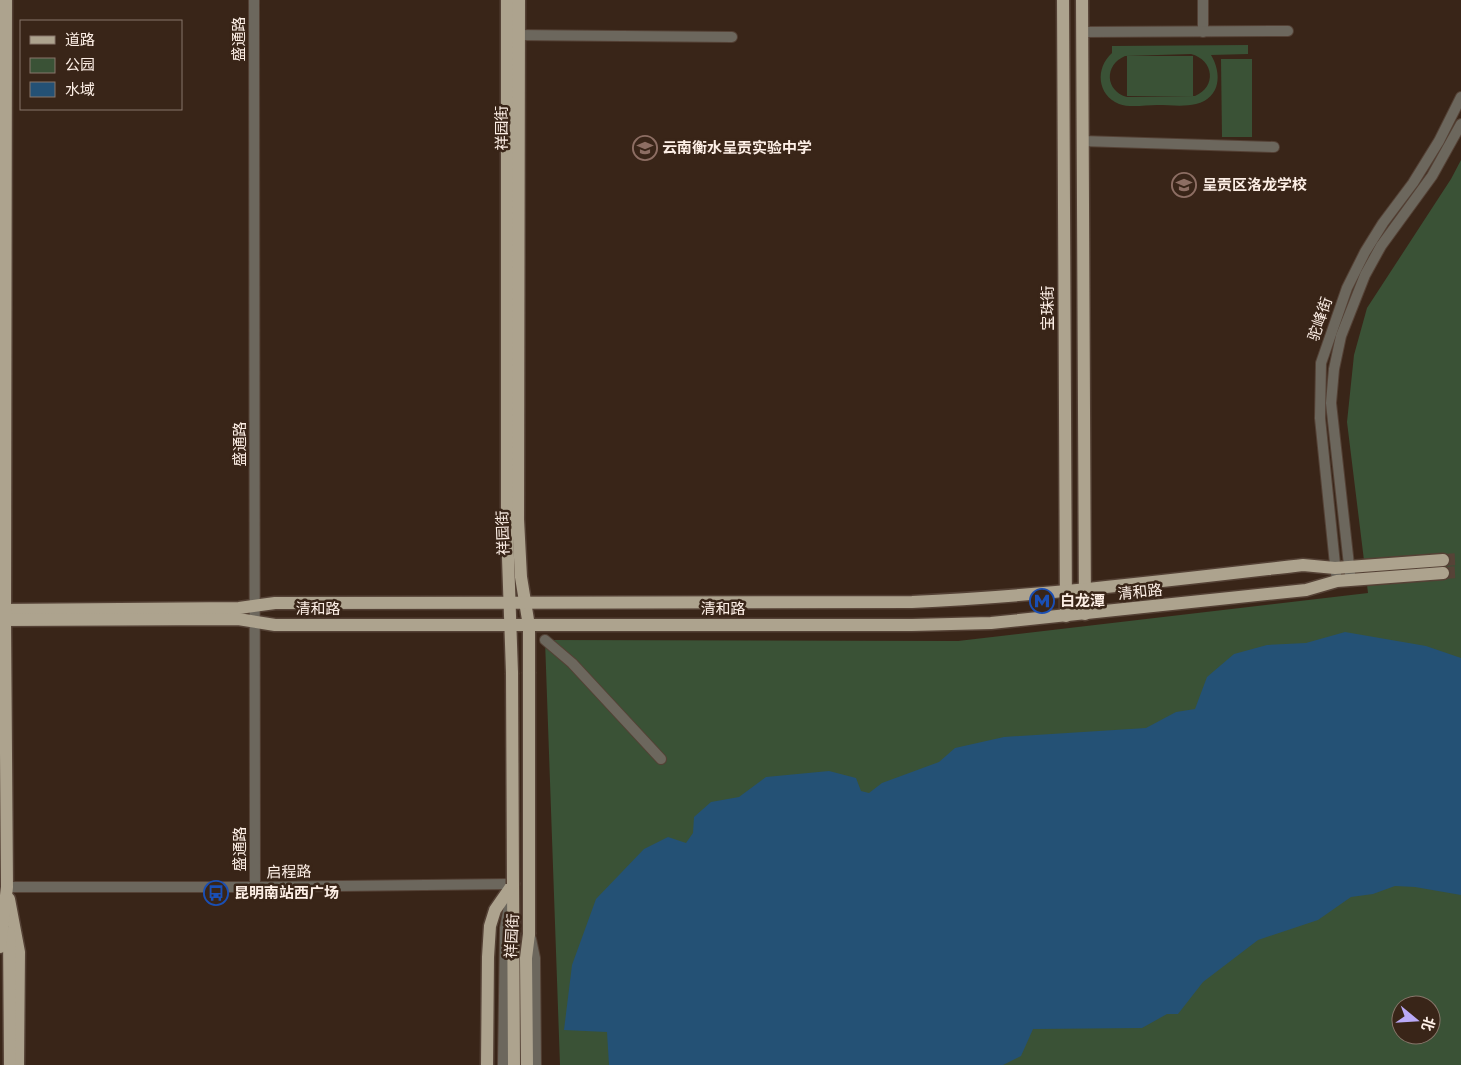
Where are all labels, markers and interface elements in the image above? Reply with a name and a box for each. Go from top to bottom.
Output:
street label: 盛通路 [229,16,248,62]
legend [20,20,182,110]
text: 道路 [65,30,95,49]
text: 公园 [65,55,95,74]
text: 水域 [65,80,95,99]
street label: 祥园街 [492,105,511,151]
school or university icon: 云南衡水呈贡实验中学 [632,135,658,161]
place label: 云南衡水呈贡实验中学 [662,138,812,157]
school or university icon: 呈贡区洛龙学校 [1171,172,1197,198]
place label: 呈贡区洛龙学校 [1202,175,1307,194]
street label: 宝珠街 [1038,285,1057,331]
street label: 驼峰街 [1303,294,1336,343]
street label: 盛通路 [230,421,249,467]
street label: 祥园街 [492,510,513,556]
street label: 清和路 [1117,580,1163,603]
metro station icon: 白龙潭 [1029,588,1055,614]
place label: 白龙潭 [1060,591,1105,610]
street label: 清和路 [295,599,341,618]
street label: 清和路 [700,599,746,618]
street label: 盛通路 [230,826,249,872]
street label: 启程路 [266,862,312,881]
bus stop icon: 昆明南站西广场 [203,880,229,906]
place label: 昆明南站西广场 [234,883,339,902]
street label: 祥园街 [501,913,522,959]
north arrow [1391,995,1441,1045]
text: 北 [1418,1015,1439,1033]

